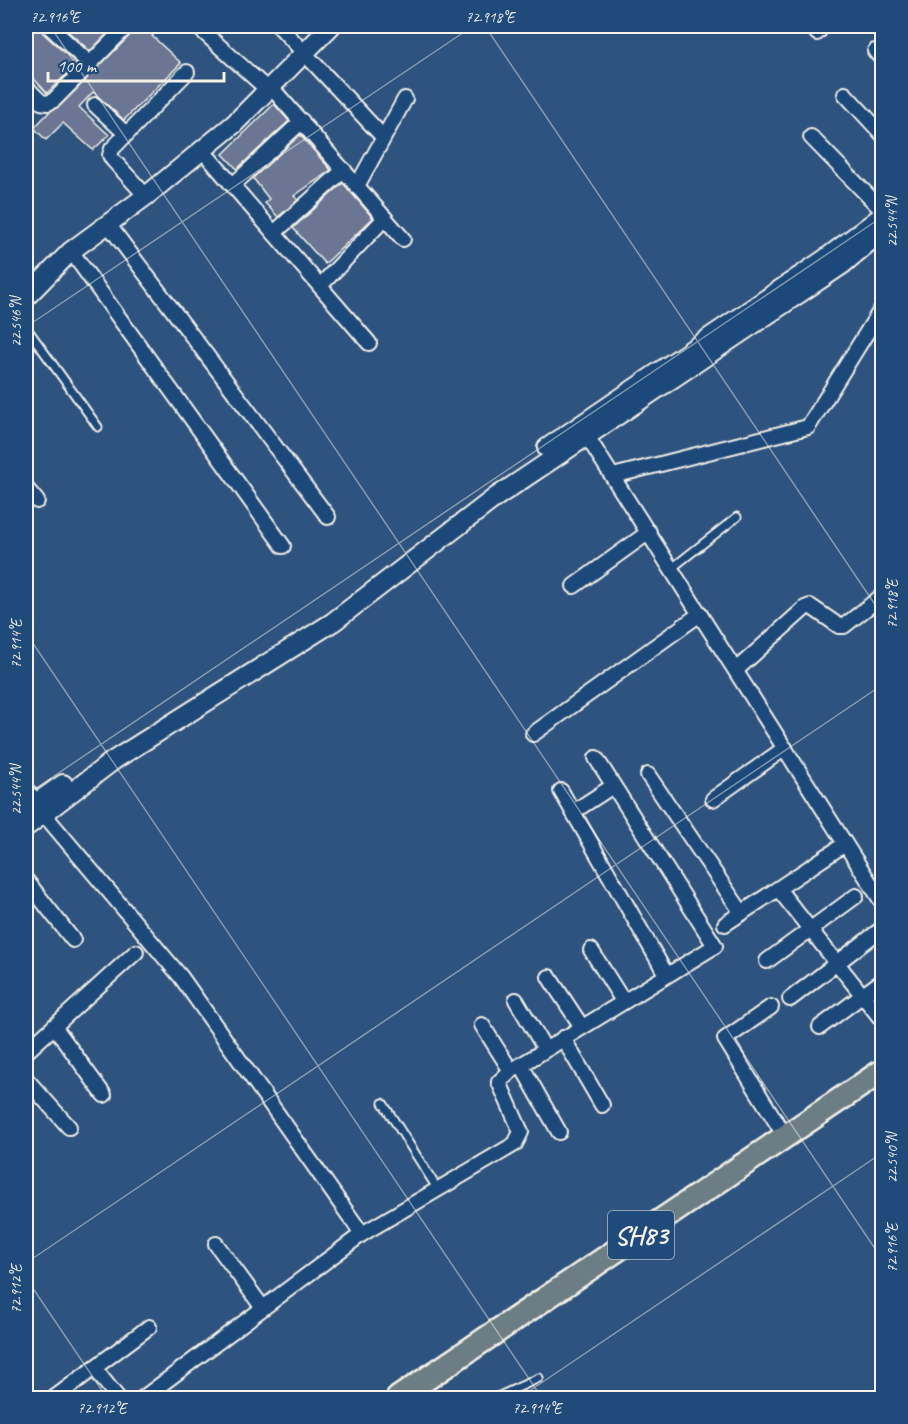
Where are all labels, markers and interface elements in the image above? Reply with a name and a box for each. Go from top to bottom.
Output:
text: 72.916°E [31,8,82,27]
text: 72.918°E [466,8,517,27]
scale bar [48,45,224,83]
text: 100 m [57,55,98,77]
text: 22.544°N [883,194,902,247]
text: 22.546°N [7,294,26,347]
text: 72.918°E [883,577,902,628]
text: 72.914°E [7,617,26,668]
text: 22.544°N [7,762,26,815]
text: 22.540°N [883,1130,902,1183]
road number: SH83 [608,1211,674,1259]
text: 72.916°E [883,1221,902,1272]
text: 72.912°E [7,1262,26,1313]
text: 72.912°E [78,1399,129,1418]
text: 72.914°E [513,1399,564,1418]

